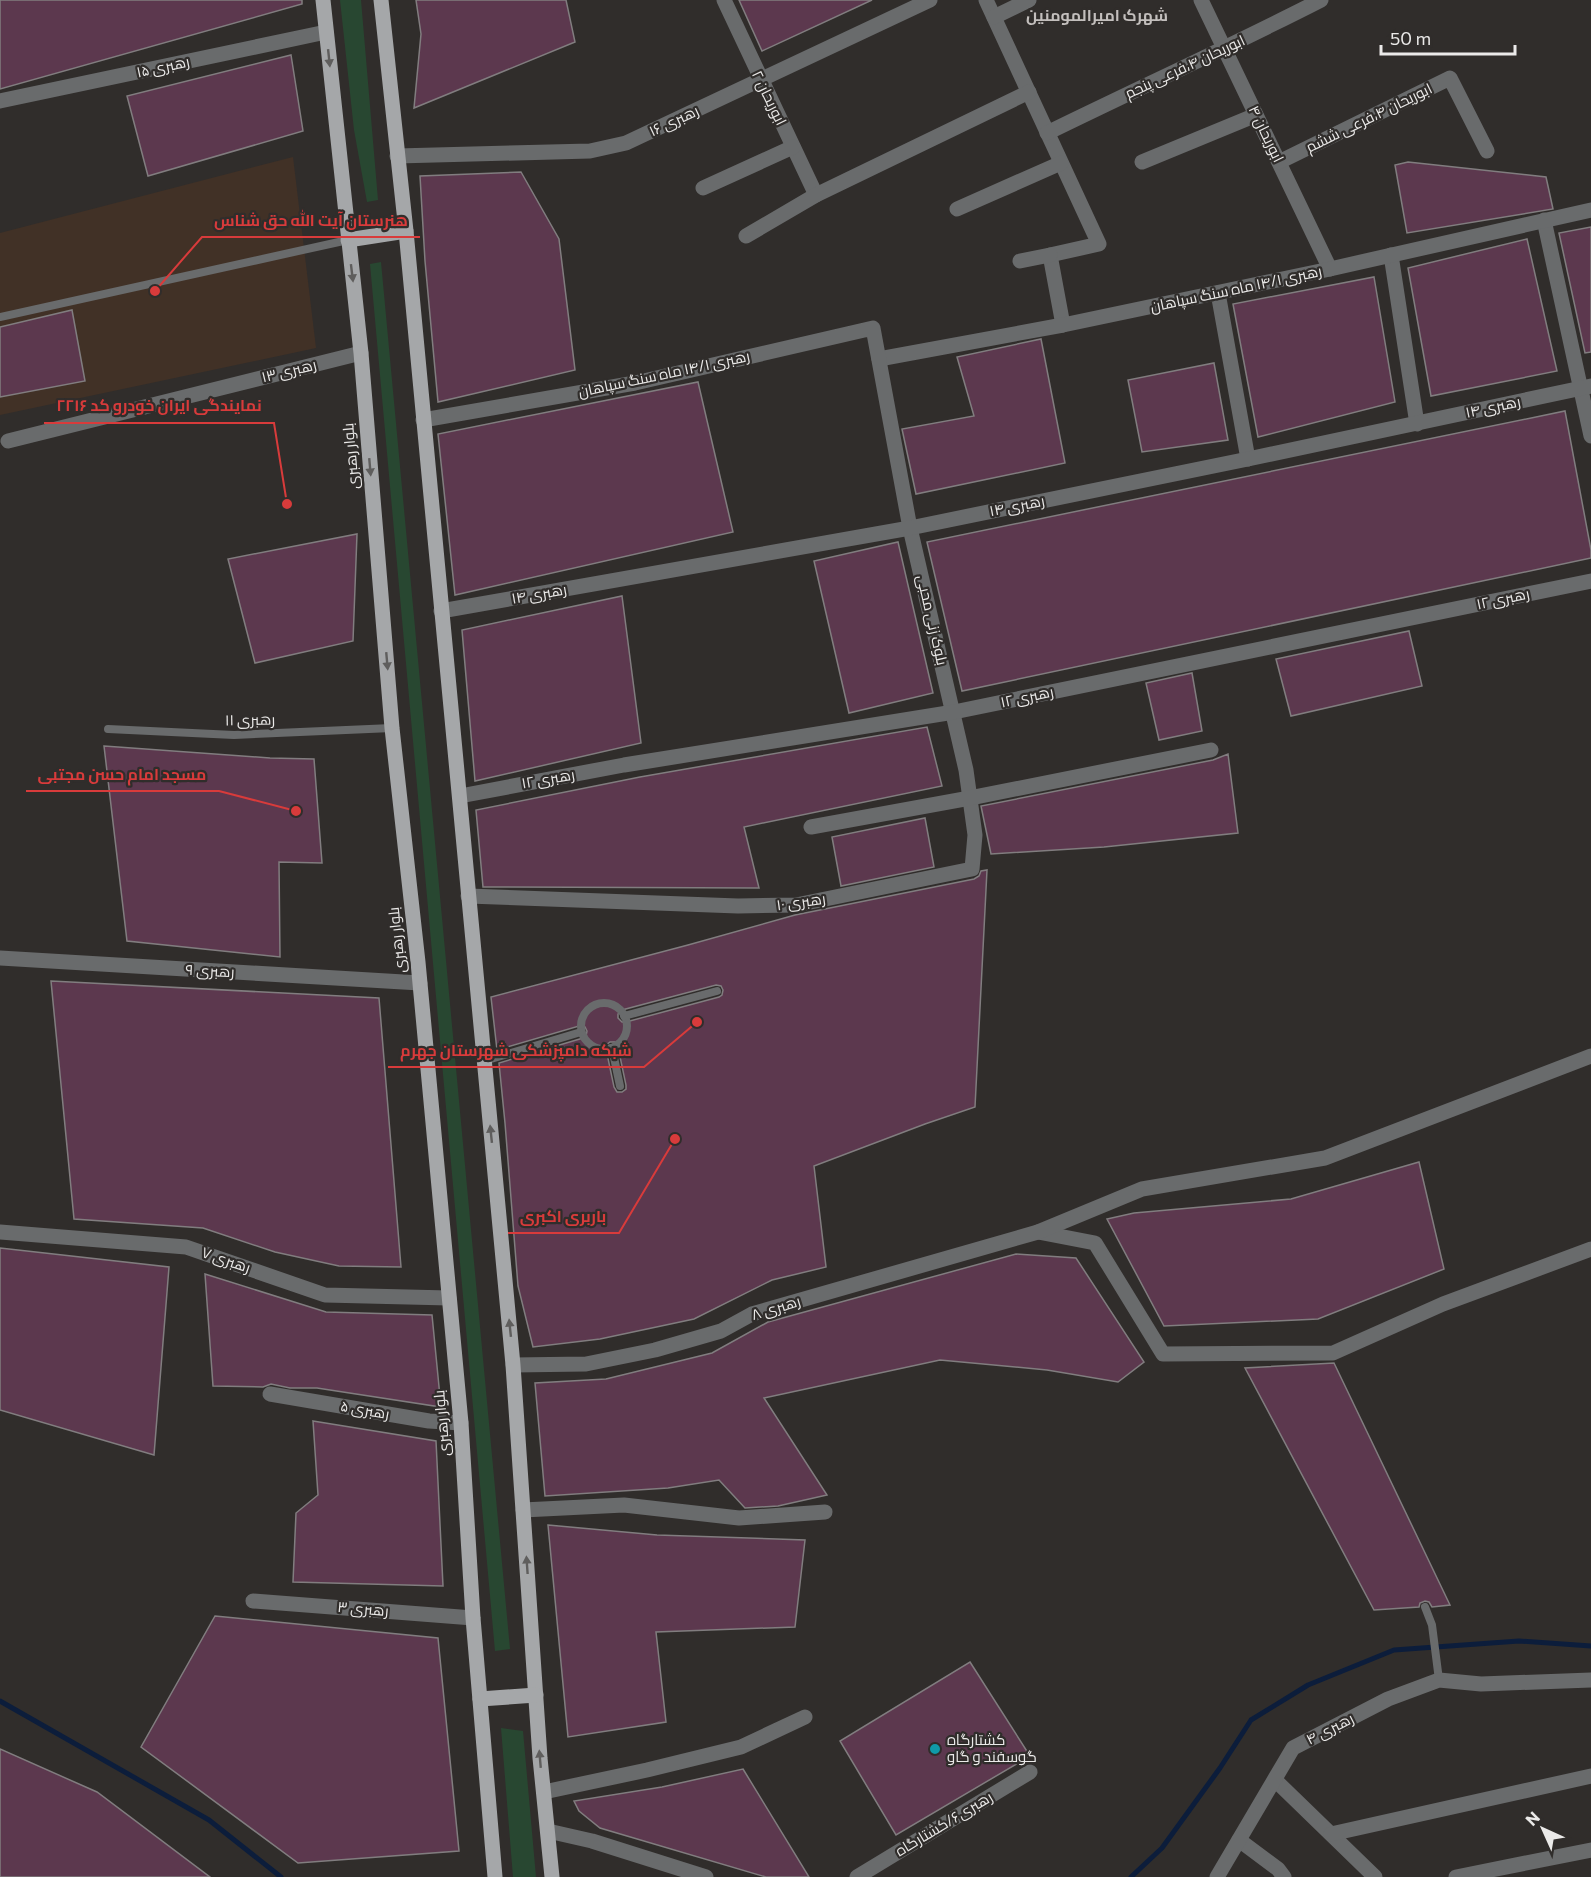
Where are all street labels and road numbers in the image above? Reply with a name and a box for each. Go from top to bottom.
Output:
street label: ابوریحان ۴،فرعی پنجم [1122,30,1248,104]
street label: رهبری ۱۵ [135,52,191,82]
street label: ابوریحان ۲ [747,67,791,129]
street label: ابوریحان ۴،فرعی ششم [1303,79,1435,157]
street label: رهبری ۱۶ [646,101,702,141]
street label: ابوریحان ۴ [1244,102,1288,166]
street label: رهبری ۱۴/۱ ماه سنگ سپاهان [1148,261,1324,317]
street label: رهبری ۱۴/۱ ماه سنگ سپاهان [576,346,752,402]
street label: رهبری ۱۳ [259,355,319,387]
street label: رهبری ۱۴ [1464,391,1522,423]
street label: بلوار رهبری [338,422,364,490]
street label: رهبری ۱۴ [988,491,1046,521]
street label: بلوک زنی محبی [912,573,952,667]
street label: رهبری ۱۴ [510,579,568,609]
street label: رهبری ۱۲ [1475,584,1531,614]
street label: رهبری ۱۲ [999,682,1055,712]
street label: رهبری ۱۱ [225,710,275,730]
street label: رهبری ۱۲ [520,764,576,794]
street label: رهبری ۱۰ [775,889,827,915]
street label: بلوار رهبری [384,906,410,974]
street label: رهبری ۹ [185,960,235,982]
street label: رهبری ۷ [199,1242,253,1278]
street label: رهبری ۸ [749,1291,803,1325]
street label: بلوار رهبری [429,1389,455,1457]
street label: رهبری ۵ [339,1396,391,1424]
street label: رهبری ۳ [337,1597,389,1621]
street label: رهبری ۴ [1303,1708,1357,1750]
street label: رهبری۶/کشتارگاه [892,1787,996,1861]

